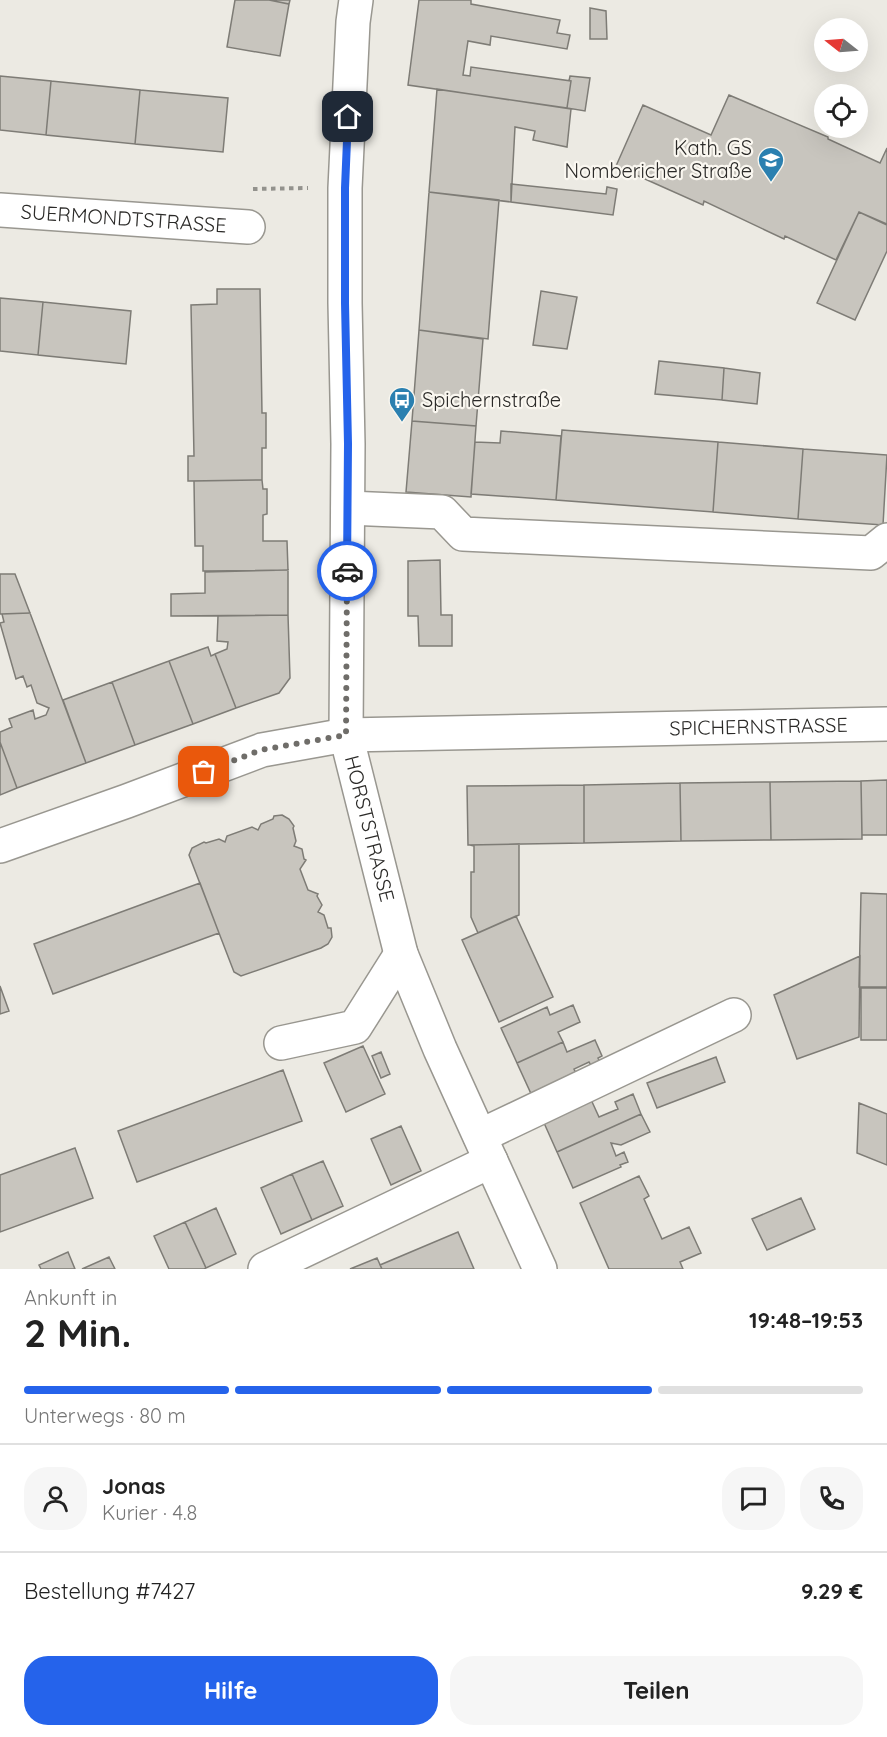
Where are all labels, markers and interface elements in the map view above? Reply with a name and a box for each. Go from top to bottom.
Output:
north arrow [814,18,868,72]
map controls [814,18,868,138]
button: locate [814,84,868,138]
pin [322,91,373,142]
icon: home [331,100,364,133]
place label: Kath. GS Nombericher Straße [565,135,752,183]
school or university icon: Kath. GS Nombericher Straße [756,145,786,183]
street label: SUERMONDTSTRASSE [20,198,228,238]
bus stop icon: Spichernstraße [387,385,417,423]
place label: Spichernstraße [422,387,561,412]
courier [317,541,377,601]
icon: car [331,555,364,588]
street label: SPICHERNSTRASSE [669,712,848,740]
pin [178,746,229,797]
street label: HORSTSTRASSE [340,753,400,904]
icon: bag [187,755,220,788]
text: Ankunft in [24,1285,117,1310]
text: 19:48–19:53 [749,1306,863,1334]
text: 2 Min. [24,1308,131,1357]
text: Unterwegs · 80 m [24,1403,186,1428]
button: person [24,1467,87,1530]
button: chat [722,1467,785,1530]
button: phone [800,1467,863,1530]
text: Jonas [102,1472,165,1500]
text: Kurier · 4.8 [102,1500,197,1525]
text: Bestellung #7427 [24,1577,195,1605]
text: 9.29 € [801,1577,863,1605]
button: Hilfe [24,1656,438,1725]
button: Teilen [450,1656,863,1725]

